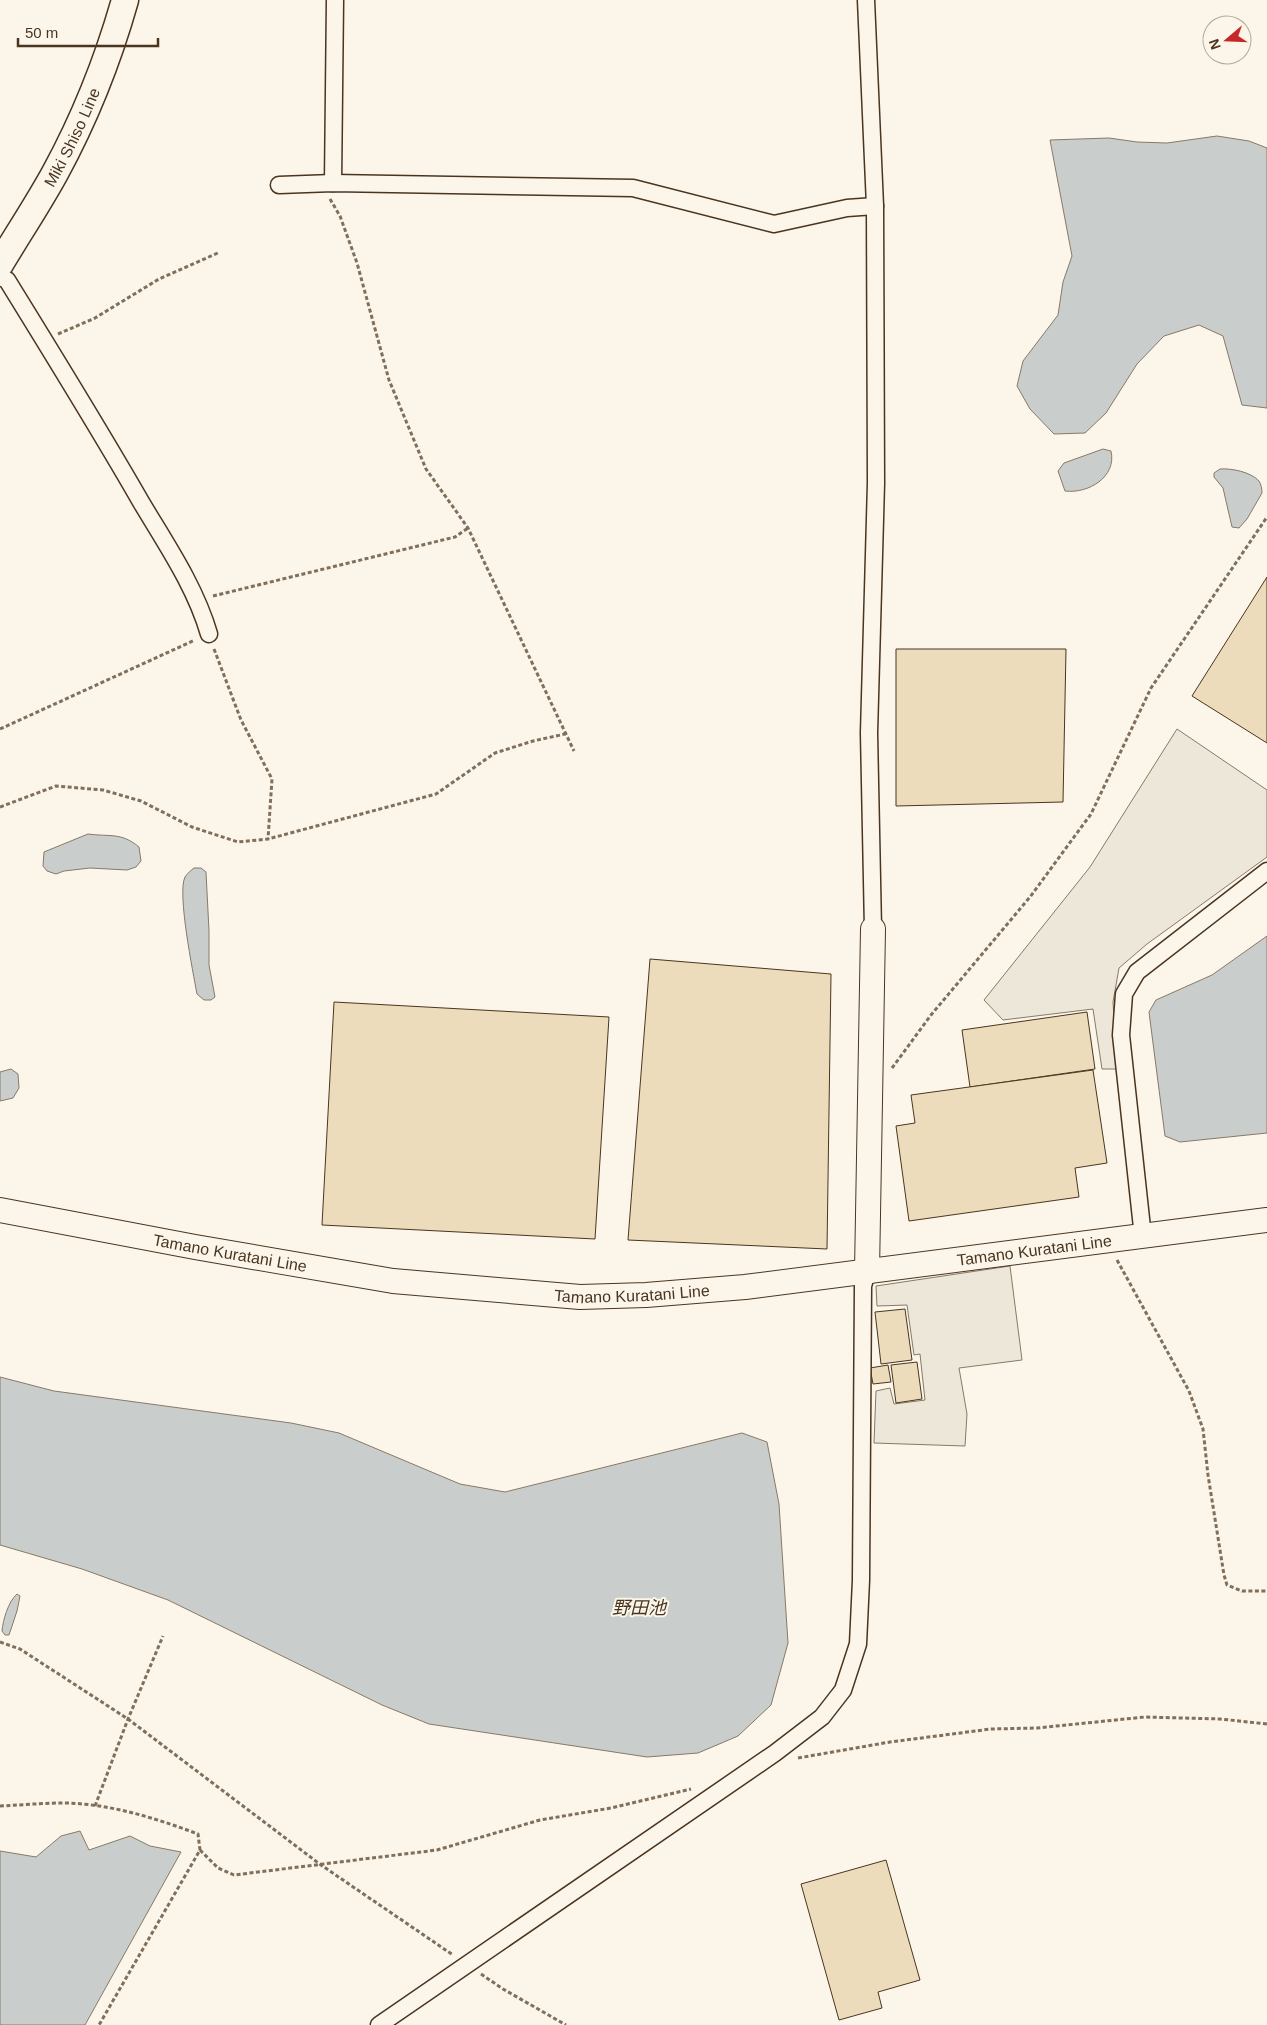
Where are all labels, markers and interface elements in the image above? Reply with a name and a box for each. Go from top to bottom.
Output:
scale bar [18,15,158,47]
north arrow [1202,15,1252,65]
text: 50 m [25,24,58,41]
text: N [1205,37,1224,52]
street label: Miki Shiso Line [41,85,103,190]
street label: Tamano Kuratani Line [152,1231,308,1275]
street label: Tamano Kuratani Line [956,1232,1113,1268]
street label: Tamano Kuratani Line [553,1281,710,1306]
water label: 野田池 [612,1598,668,1618]

